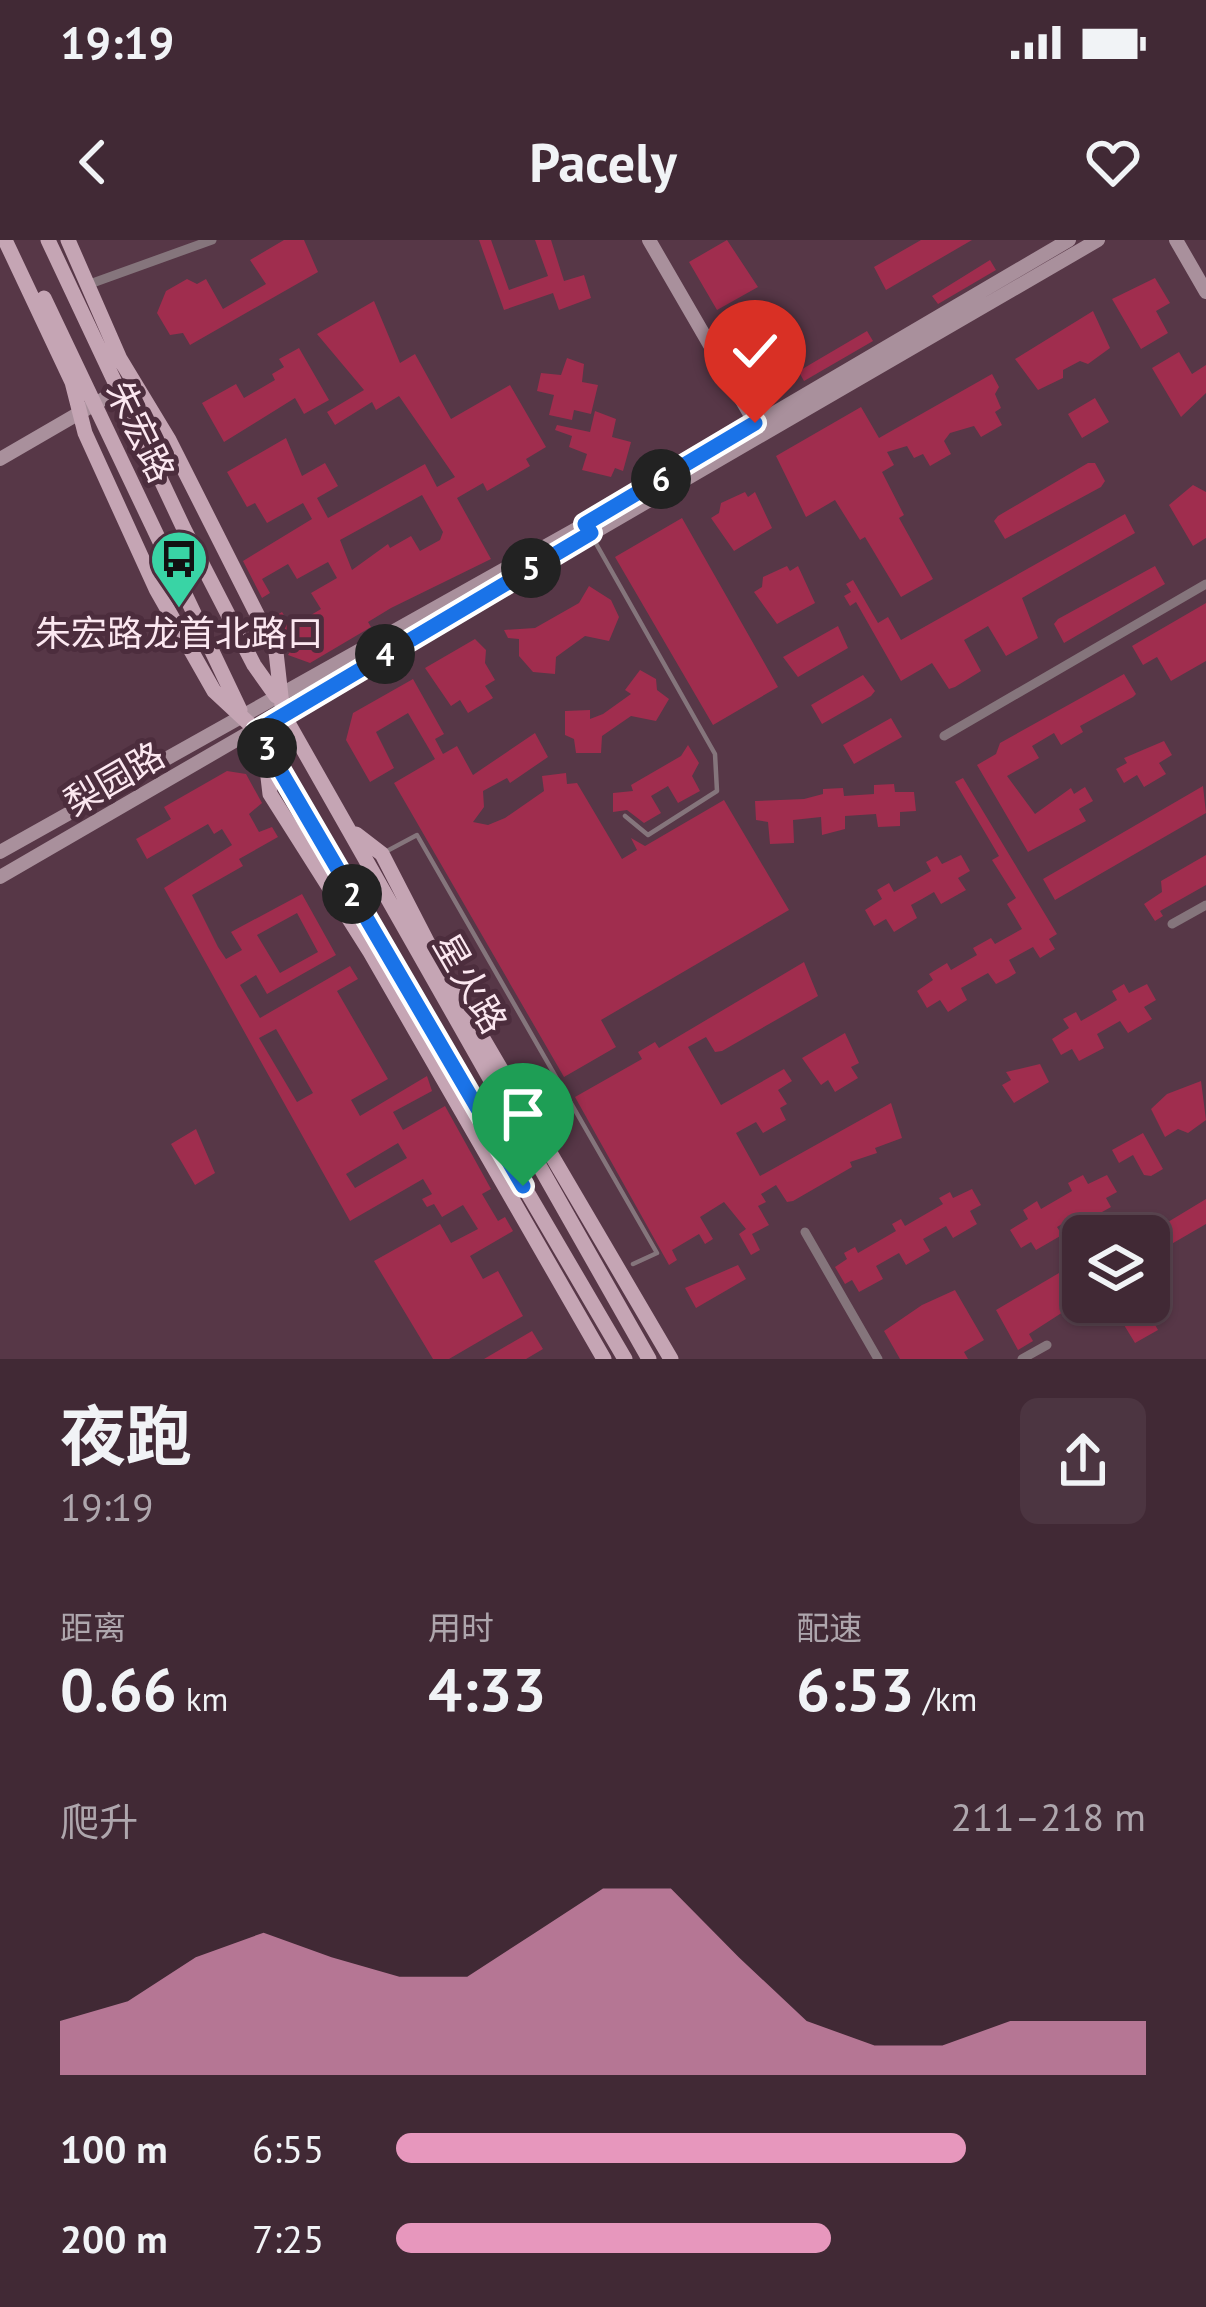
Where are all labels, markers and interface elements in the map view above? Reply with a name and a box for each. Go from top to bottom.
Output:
text: 19:19 [60,13,174,71]
text: Pacely [529,127,677,197]
icon: back [60,129,126,195]
icon: heart [1080,129,1146,195]
pin [704,300,806,423]
icon: check [722,318,788,384]
street label: 朱宏路 [96,372,186,490]
pin: 6 [631,449,691,509]
text: 6 [652,457,670,500]
bus stop icon: 朱宏路龙首北路口 [148,528,210,610]
pin: 5 [501,538,561,598]
text: 5 [522,546,540,589]
place label: 朱宏路龙首北路口 [35,609,323,656]
pin: 4 [355,624,415,684]
text: 4 [376,632,394,675]
pin: 3 [237,718,297,778]
text: 3 [258,726,276,769]
street label: 梨园路 [55,731,173,825]
pin: 2 [322,864,382,924]
text: 2 [343,872,361,915]
street label: 星火路 [424,924,518,1042]
pin [472,1063,574,1186]
icon: arrive [490,1081,556,1147]
map controls [1062,1215,1170,1323]
button: layers [1062,1215,1170,1323]
text: 夜跑 [60,1393,192,1478]
button: share [1020,1398,1146,1524]
text: 19:19 [60,1481,154,1532]
text: 距离 [60,1606,126,1649]
text: 用时 [428,1606,494,1649]
text: 配速 [796,1606,862,1649]
text: 0.66 [60,1650,177,1728]
text: 4:33 [428,1650,546,1728]
text: 6:53 [796,1650,914,1728]
text: km [177,1677,228,1720]
text: /km [914,1677,977,1720]
text: 211–218 m [951,1791,1146,1842]
text: 爬升 [60,1796,138,1847]
text: 100 m [60,2123,168,2174]
text: 6:55 [252,2123,324,2174]
text: 200 m [60,2213,168,2264]
text: 7:25 [252,2213,324,2264]

